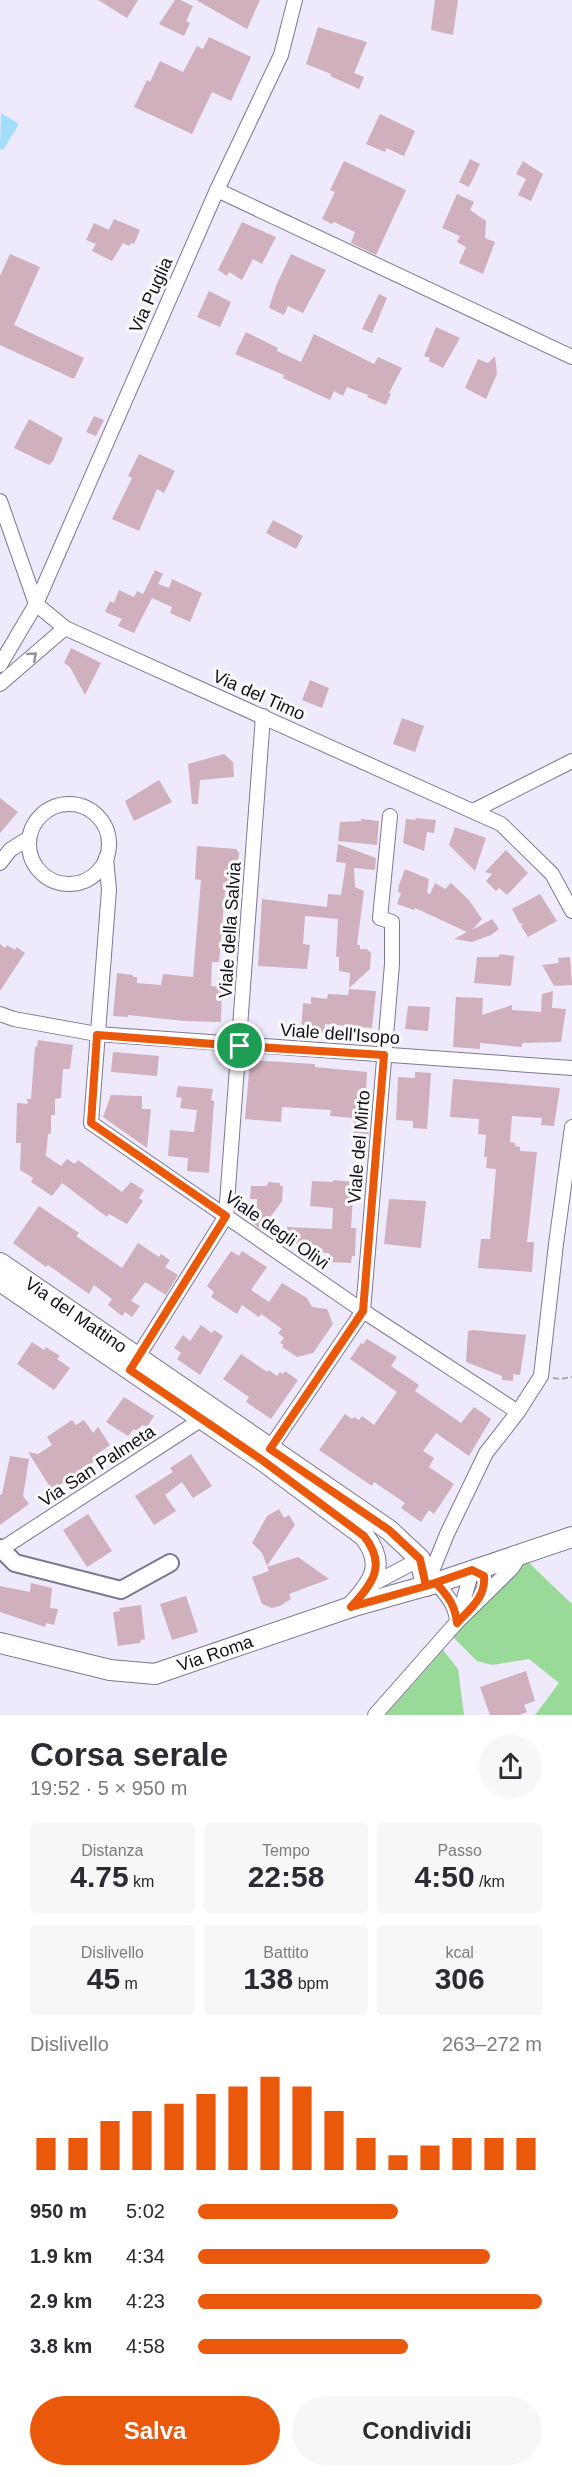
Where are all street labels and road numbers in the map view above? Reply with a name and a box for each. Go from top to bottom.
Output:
street label: Via Puglia [125,253,177,336]
street label: Via del Timo [210,666,308,724]
street label: Viale della Salvia [215,860,245,999]
street label: Viale dell'Isopo [279,1020,401,1048]
street label: Viale del Mirto [344,1089,374,1205]
street label: Viale degli Olivi [221,1187,333,1273]
street label: Via del Mattino [21,1273,131,1357]
street label: Via San Palmeta [35,1421,159,1511]
street label: Via Roma [175,1631,257,1676]

